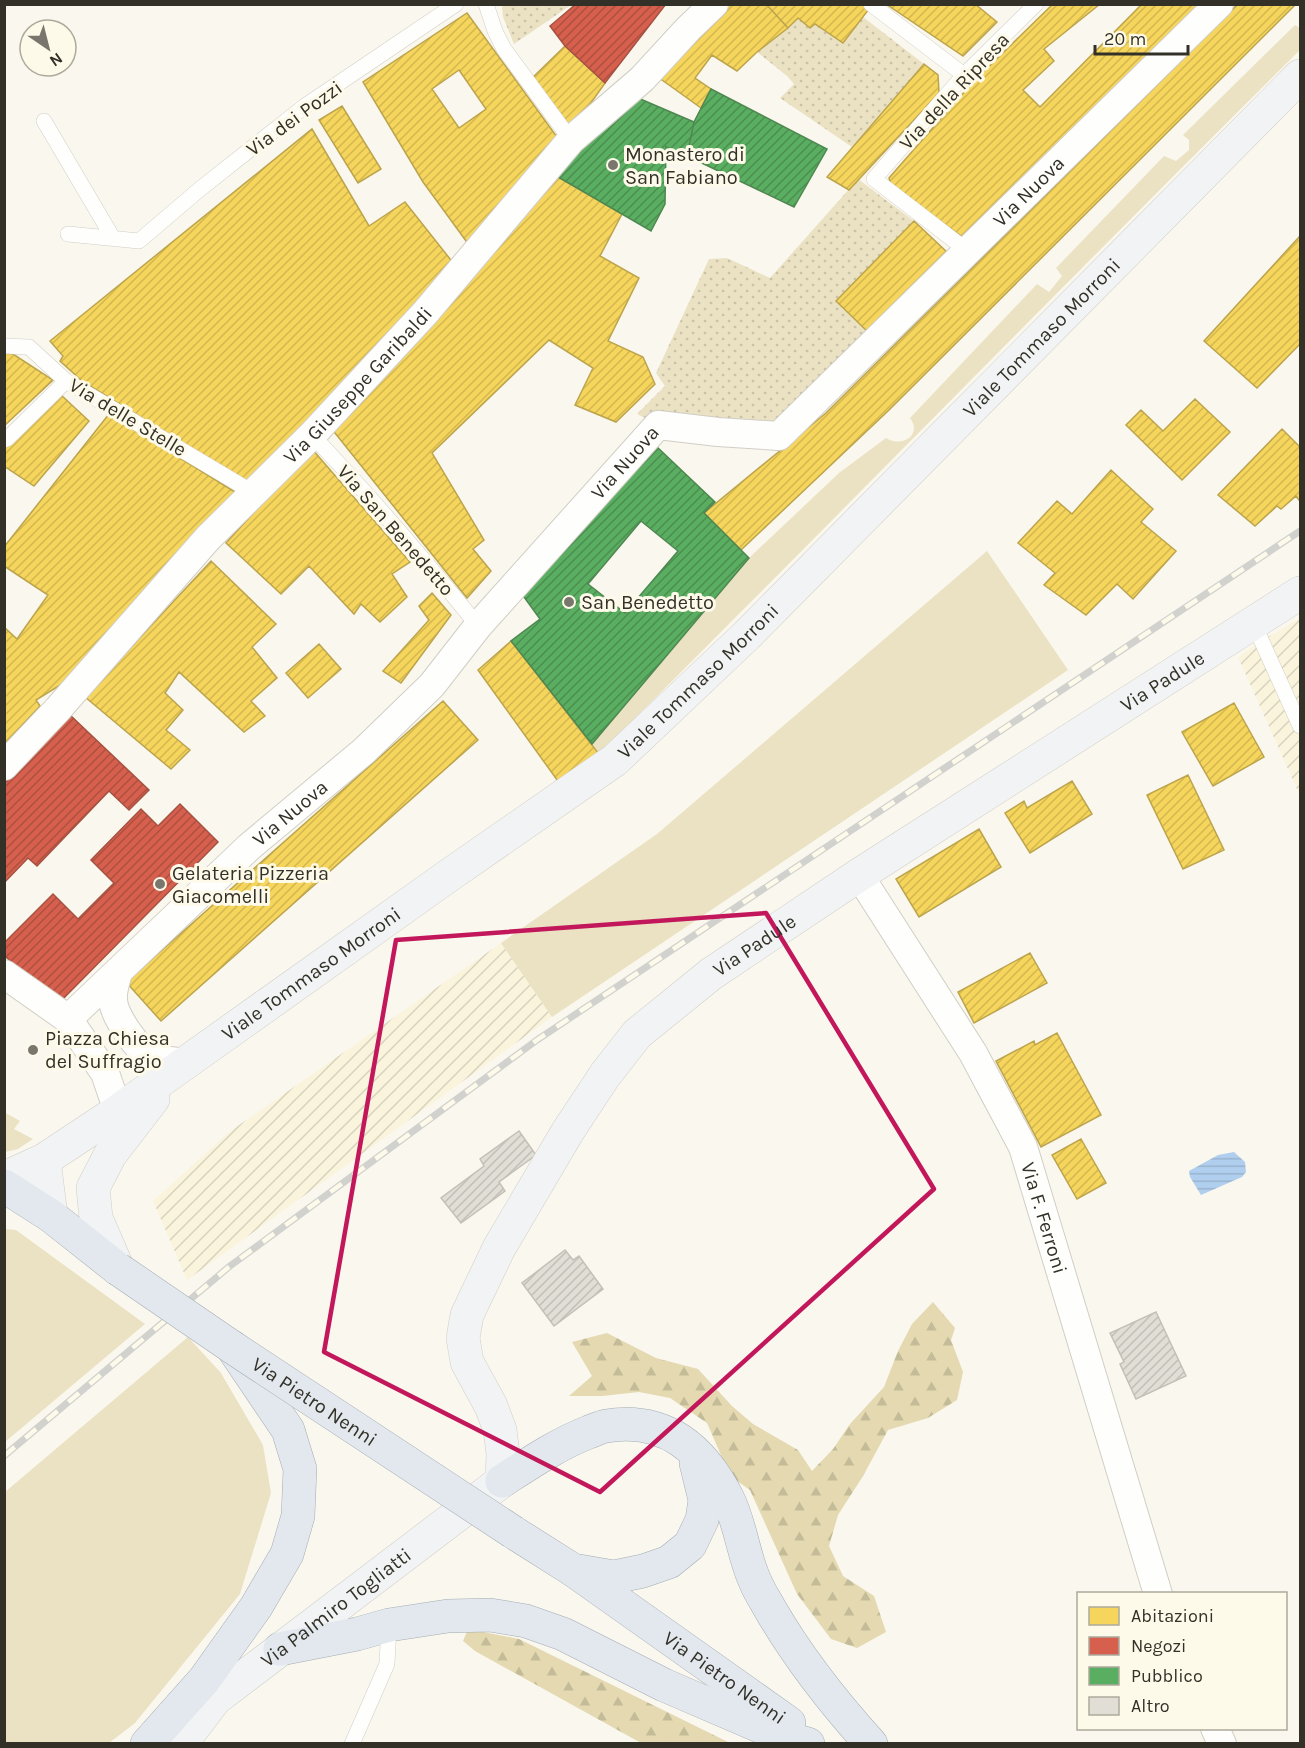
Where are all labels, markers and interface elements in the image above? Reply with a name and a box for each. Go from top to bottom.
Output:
north arrow [18,18,78,78]
scale bar [1095,18,1188,56]
street label: Via della Ripresa [894,28,1014,154]
text: 20 m [1104,28,1146,50]
text: N [46,49,66,71]
street label: Via dei Pozzi [242,76,347,161]
place label: Monastero di San Fabiano [625,143,745,189]
street label: Via Nuova [988,151,1069,231]
marker: Monastero di San Fabiano [606,158,620,172]
street label: Viale Tommaso Morroni [958,253,1125,422]
street label: Via Giuseppe Garibaldi [279,302,437,469]
street label: Via delle Stelle [65,373,191,461]
street label: Via Nuova [586,421,664,504]
street label: Via San Benedetto [332,460,459,601]
place label: San Benedetto [581,591,714,614]
marker: San Benedetto [562,595,576,609]
street label: Viale Tommaso Morroni [613,599,784,764]
street label: Via Padule [1116,646,1209,717]
street label: Via Nuova [248,775,332,851]
place label: Gelateria Pizzeria Giacomelli [172,862,329,908]
marker: Gelateria Pizzeria Giacomelli [153,877,167,891]
street label: Viale Tommaso Morroni [217,902,405,1045]
street label: Via Padule [709,910,800,981]
place label: Piazza Chiesa del Suffragio [45,1027,170,1073]
marker: Piazza Chiesa del Suffragio [26,1043,40,1057]
street label: Via F. Ferroni [1016,1160,1072,1277]
street label: Via Pietro Nenni [247,1352,381,1451]
street label: Via Palmiro Togliatti [256,1543,416,1672]
legend [1077,1592,1287,1730]
text: Abitazioni [1131,1605,1214,1627]
street label: Via Pietro Nenni [659,1627,790,1729]
text: Negozi [1131,1635,1186,1657]
text: Pubblico [1131,1665,1203,1687]
text: Altro [1131,1695,1170,1717]

